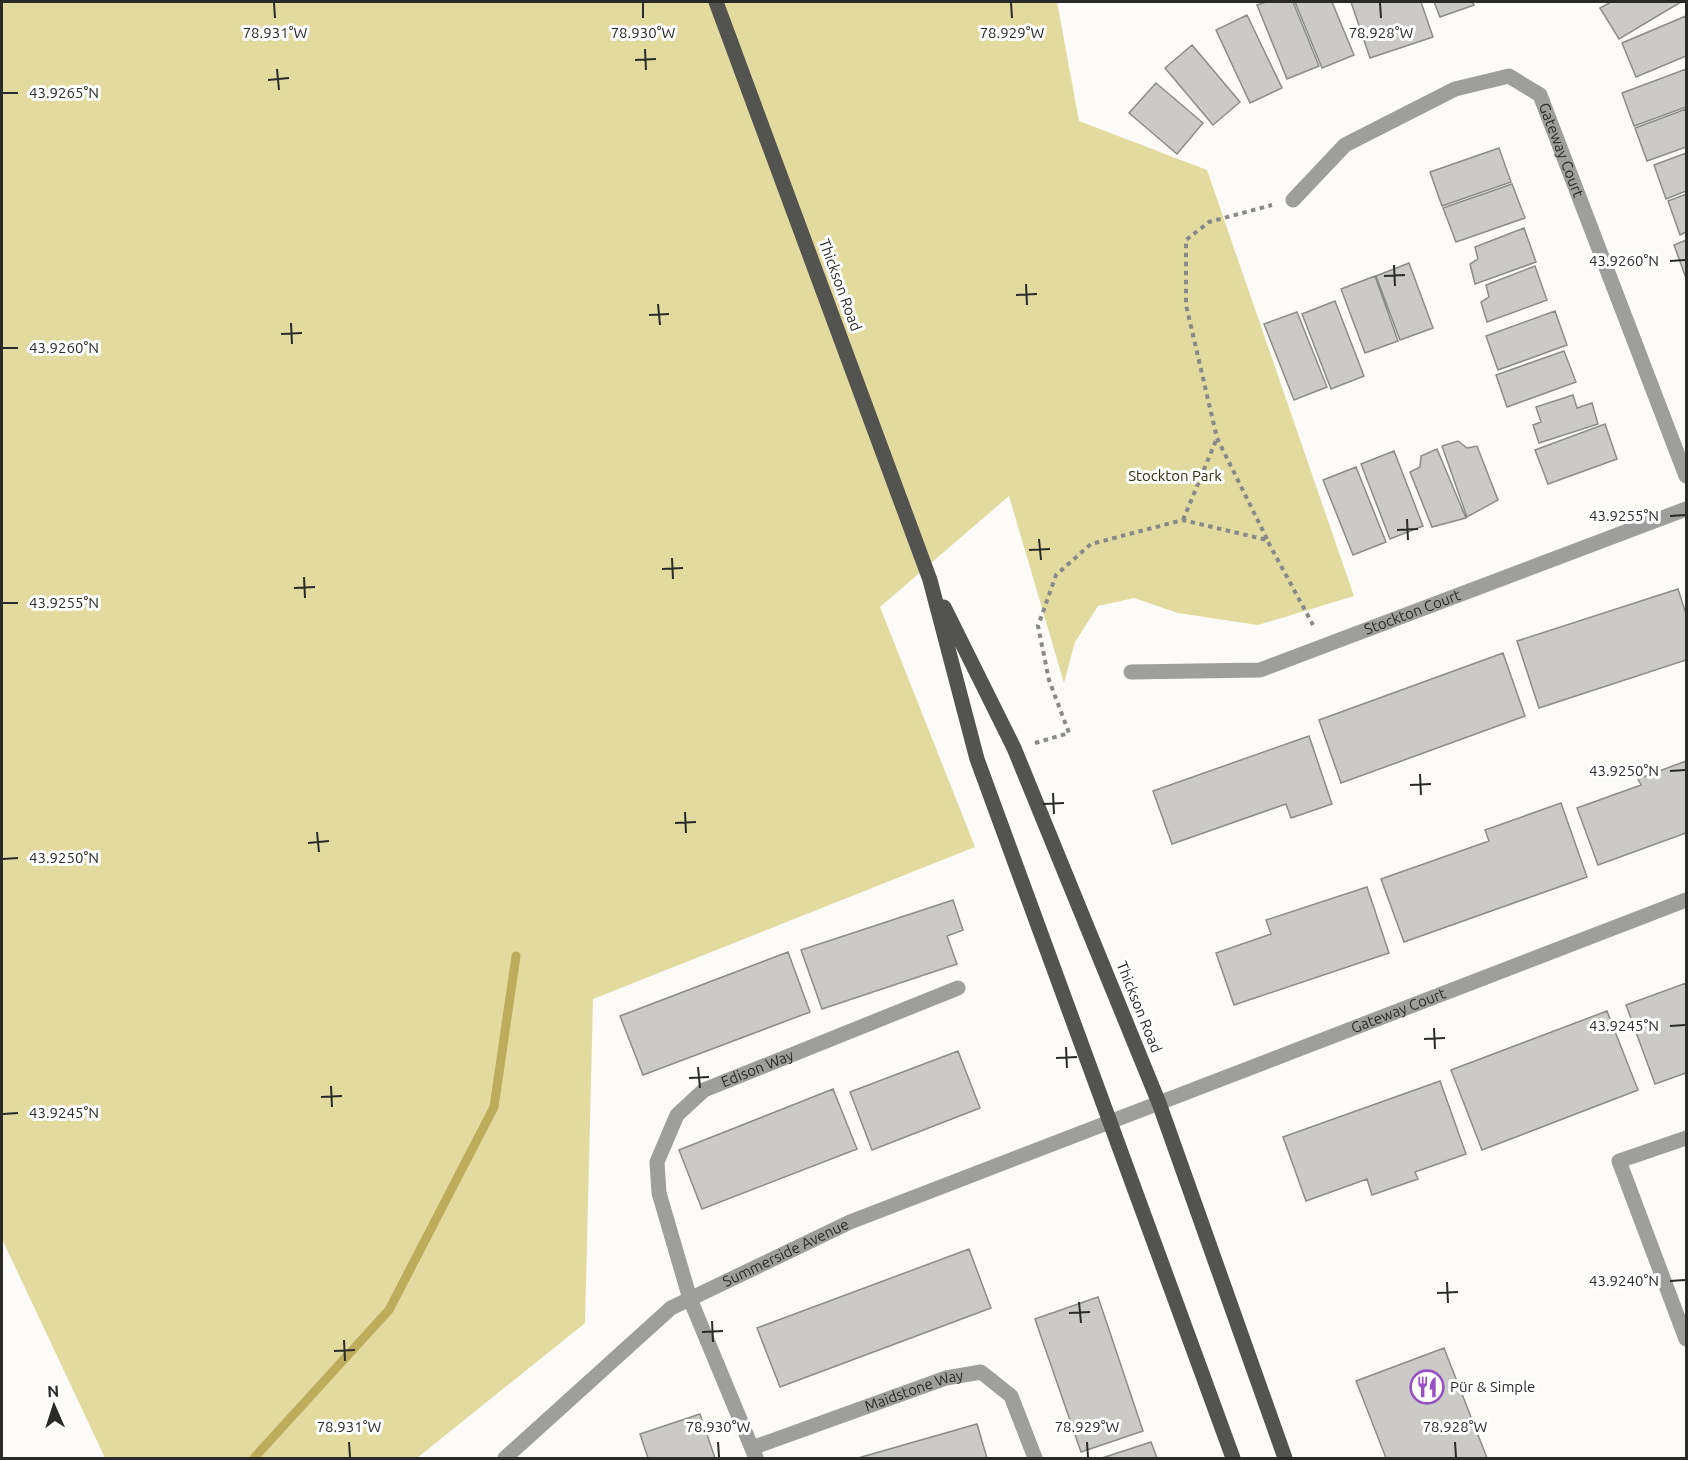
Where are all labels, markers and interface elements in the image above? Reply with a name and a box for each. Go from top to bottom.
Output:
text: 78.931°W [243,24,307,41]
text: 78.930°W [611,24,675,41]
text: 78.929°W [980,24,1044,41]
text: 78.928°W [1349,24,1413,41]
text: 43.9265°N [29,84,99,101]
street label: Gateway Court [1536,100,1587,200]
street label: Thickson Road [816,236,865,333]
text: 43.9260°N [1589,252,1659,269]
text: 43.9260°N [29,339,99,356]
park label: Stockton Park [1128,467,1222,484]
text: 43.9255°N [1589,507,1659,524]
street label: Stockton Court [1362,586,1463,638]
text: 43.9255°N [29,594,99,611]
text: 43.9250°N [1589,762,1659,779]
text: 43.9250°N [29,849,99,866]
street label: Thickson Road [1113,959,1166,1055]
street label: Gateway Court [1349,984,1448,1036]
text: 43.9245°N [1589,1017,1659,1034]
street label: Edison Way [718,1046,796,1090]
text: 43.9245°N [29,1104,99,1121]
street label: Summerside Avenue [720,1215,851,1290]
text: 43.9240°N [1589,1272,1659,1289]
street label: Maidstone Way [862,1366,964,1415]
restaurant icon: Pür & Simple [1409,1369,1445,1405]
north arrow [24,1376,84,1436]
place label: Pür & Simple [1450,1378,1535,1395]
text: N [47,1382,60,1400]
text: 78.931°W [317,1418,381,1435]
text: 78.930°W [686,1418,750,1435]
text: 78.929°W [1055,1418,1119,1435]
text: 78.928°W [1423,1418,1487,1435]

